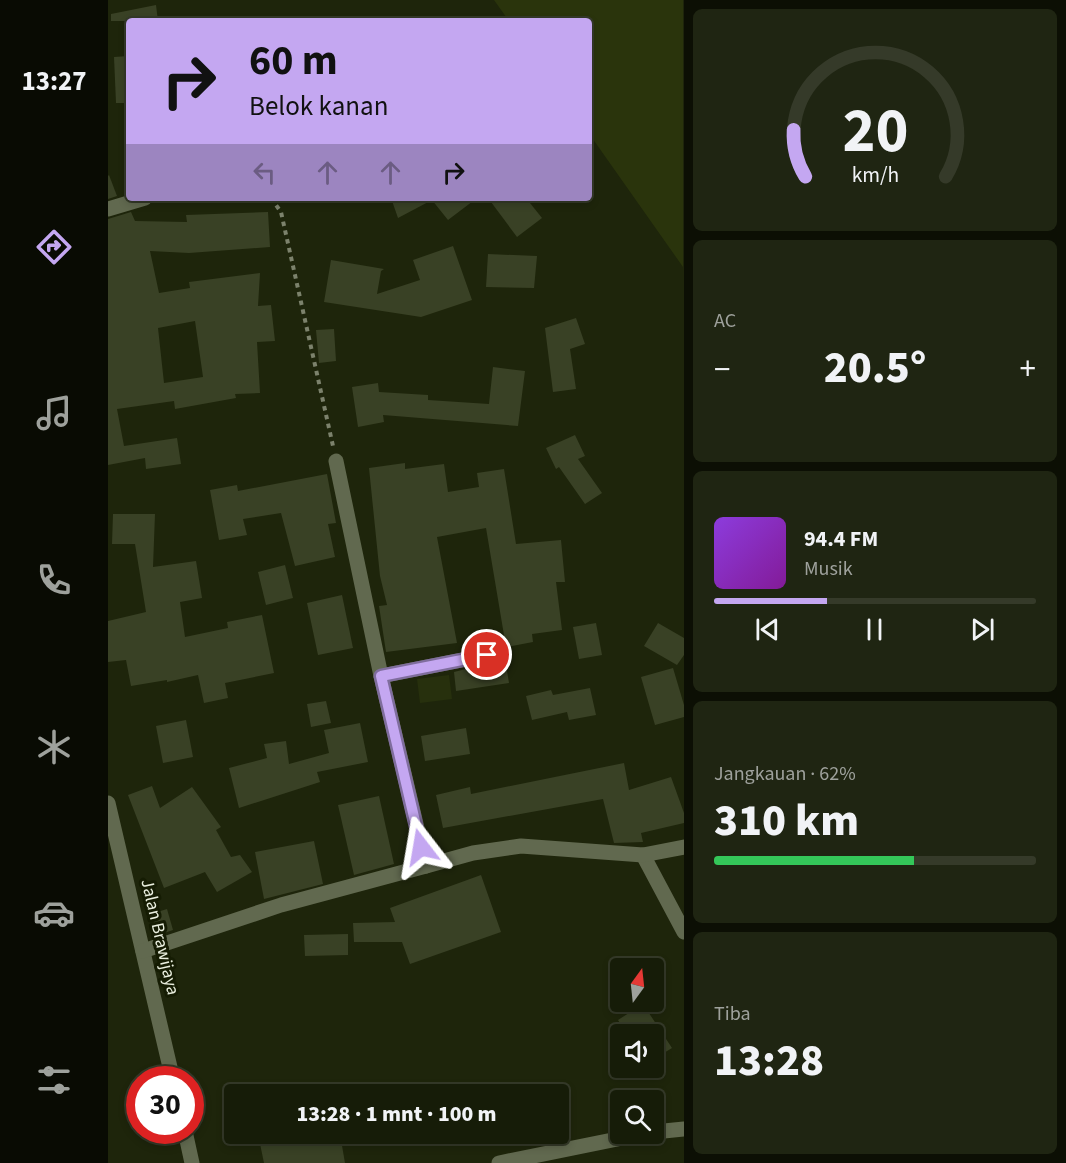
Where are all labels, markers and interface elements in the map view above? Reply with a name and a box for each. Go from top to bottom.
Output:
text: 60 m [249,31,338,91]
icon: right [150,42,228,120]
text: 13:27 [21,62,87,101]
text: Belok kanan [249,87,388,126]
text: 20 [842,87,908,176]
icon: left [248,156,281,189]
icon: ahead [311,156,344,189]
icon: ahead [374,156,407,189]
icon: right [437,156,470,189]
text: km/h [851,160,899,191]
icon: directions [33,226,75,268]
text: AC [714,307,736,335]
text: 20.5° [824,336,926,400]
text: − [714,346,730,393]
text: + [1020,346,1036,393]
icon: music [33,392,75,434]
text: 94.4 FM [804,523,878,555]
text: Musik [804,555,853,583]
icon: phone [33,559,75,601]
icon: previous [751,613,784,646]
icon: pause [858,613,891,646]
icon: next [966,613,999,646]
pin [461,629,512,680]
icon: arrive [470,638,503,671]
icon: climate [33,726,75,768]
text: Jangkauan · 62% [714,760,856,788]
text: 310 km [714,789,859,853]
position arrow [389,815,453,879]
street label: Jalan Brawijaya [135,877,185,997]
icon: car [33,892,75,934]
north arrow [610,958,664,1012]
map controls [610,958,664,1144]
text: Tiba [714,1000,751,1028]
button: sound [610,1024,664,1078]
text: 13:28 [714,1029,824,1093]
icon: filters [33,1059,75,1101]
speed limit sign: 30 [126,1066,204,1144]
button: search [610,1090,664,1144]
text: 13:28 · 1 mnt · 100 m [296,1098,497,1130]

